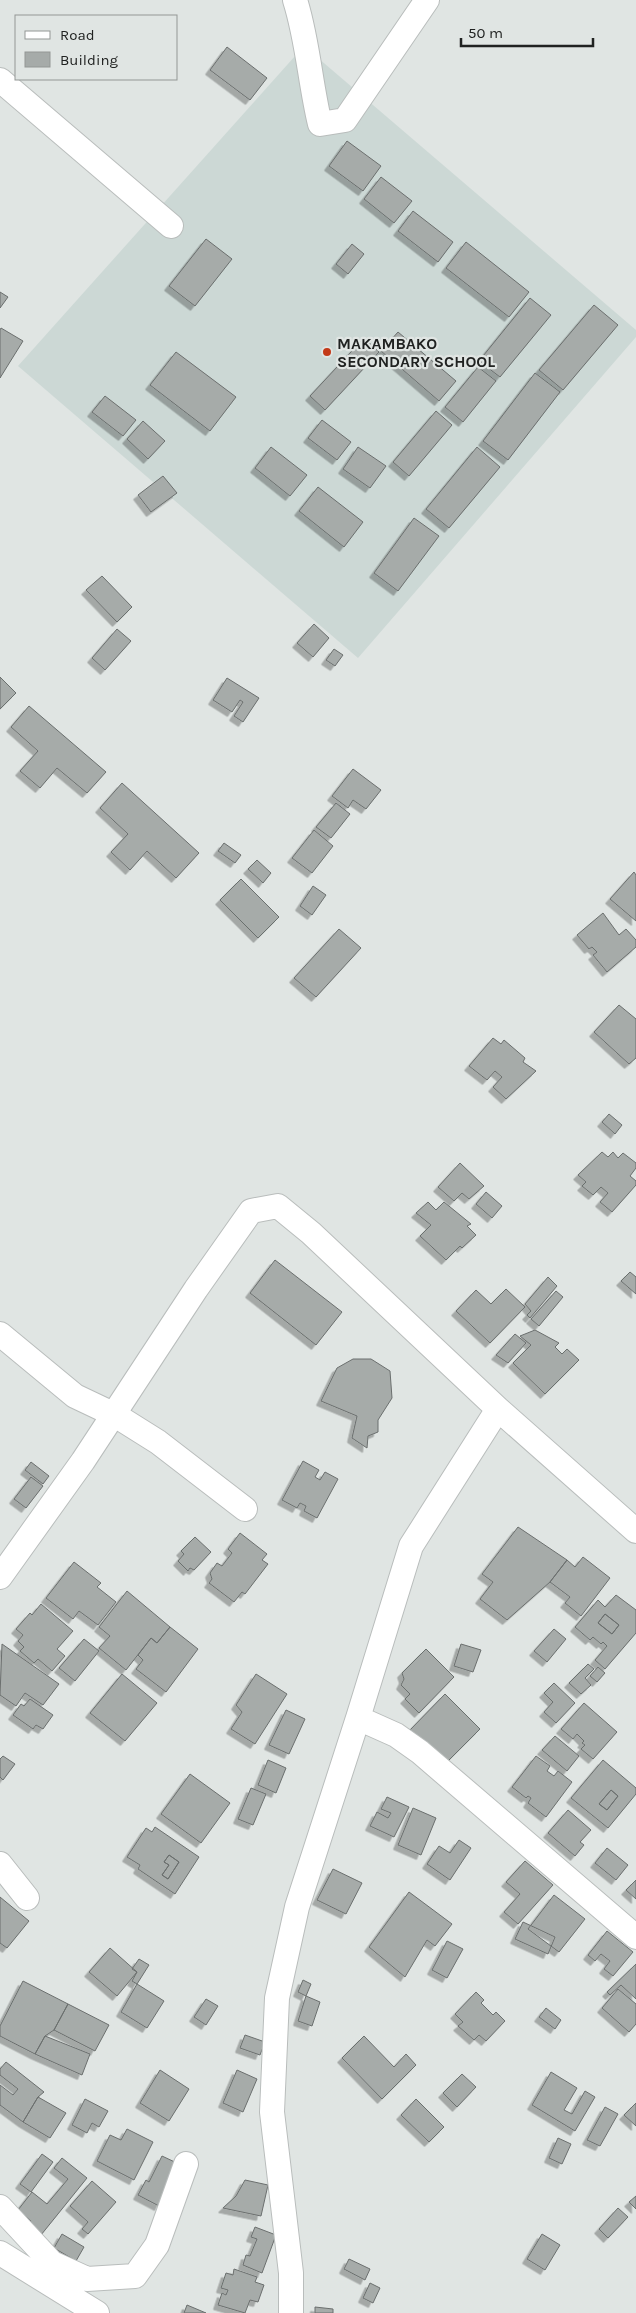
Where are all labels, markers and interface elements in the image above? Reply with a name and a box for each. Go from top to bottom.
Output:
legend [15,15,178,80]
scale bar [461,15,594,47]
text: 50 m [468,24,503,42]
text: Road [60,26,95,44]
text: Building [60,51,118,69]
place label: MAKAMBAKO SECONDARY SCHOOL [337,334,495,371]
marker: MAKAMBAKO SECONDARY SCHOOL [321,346,333,358]

